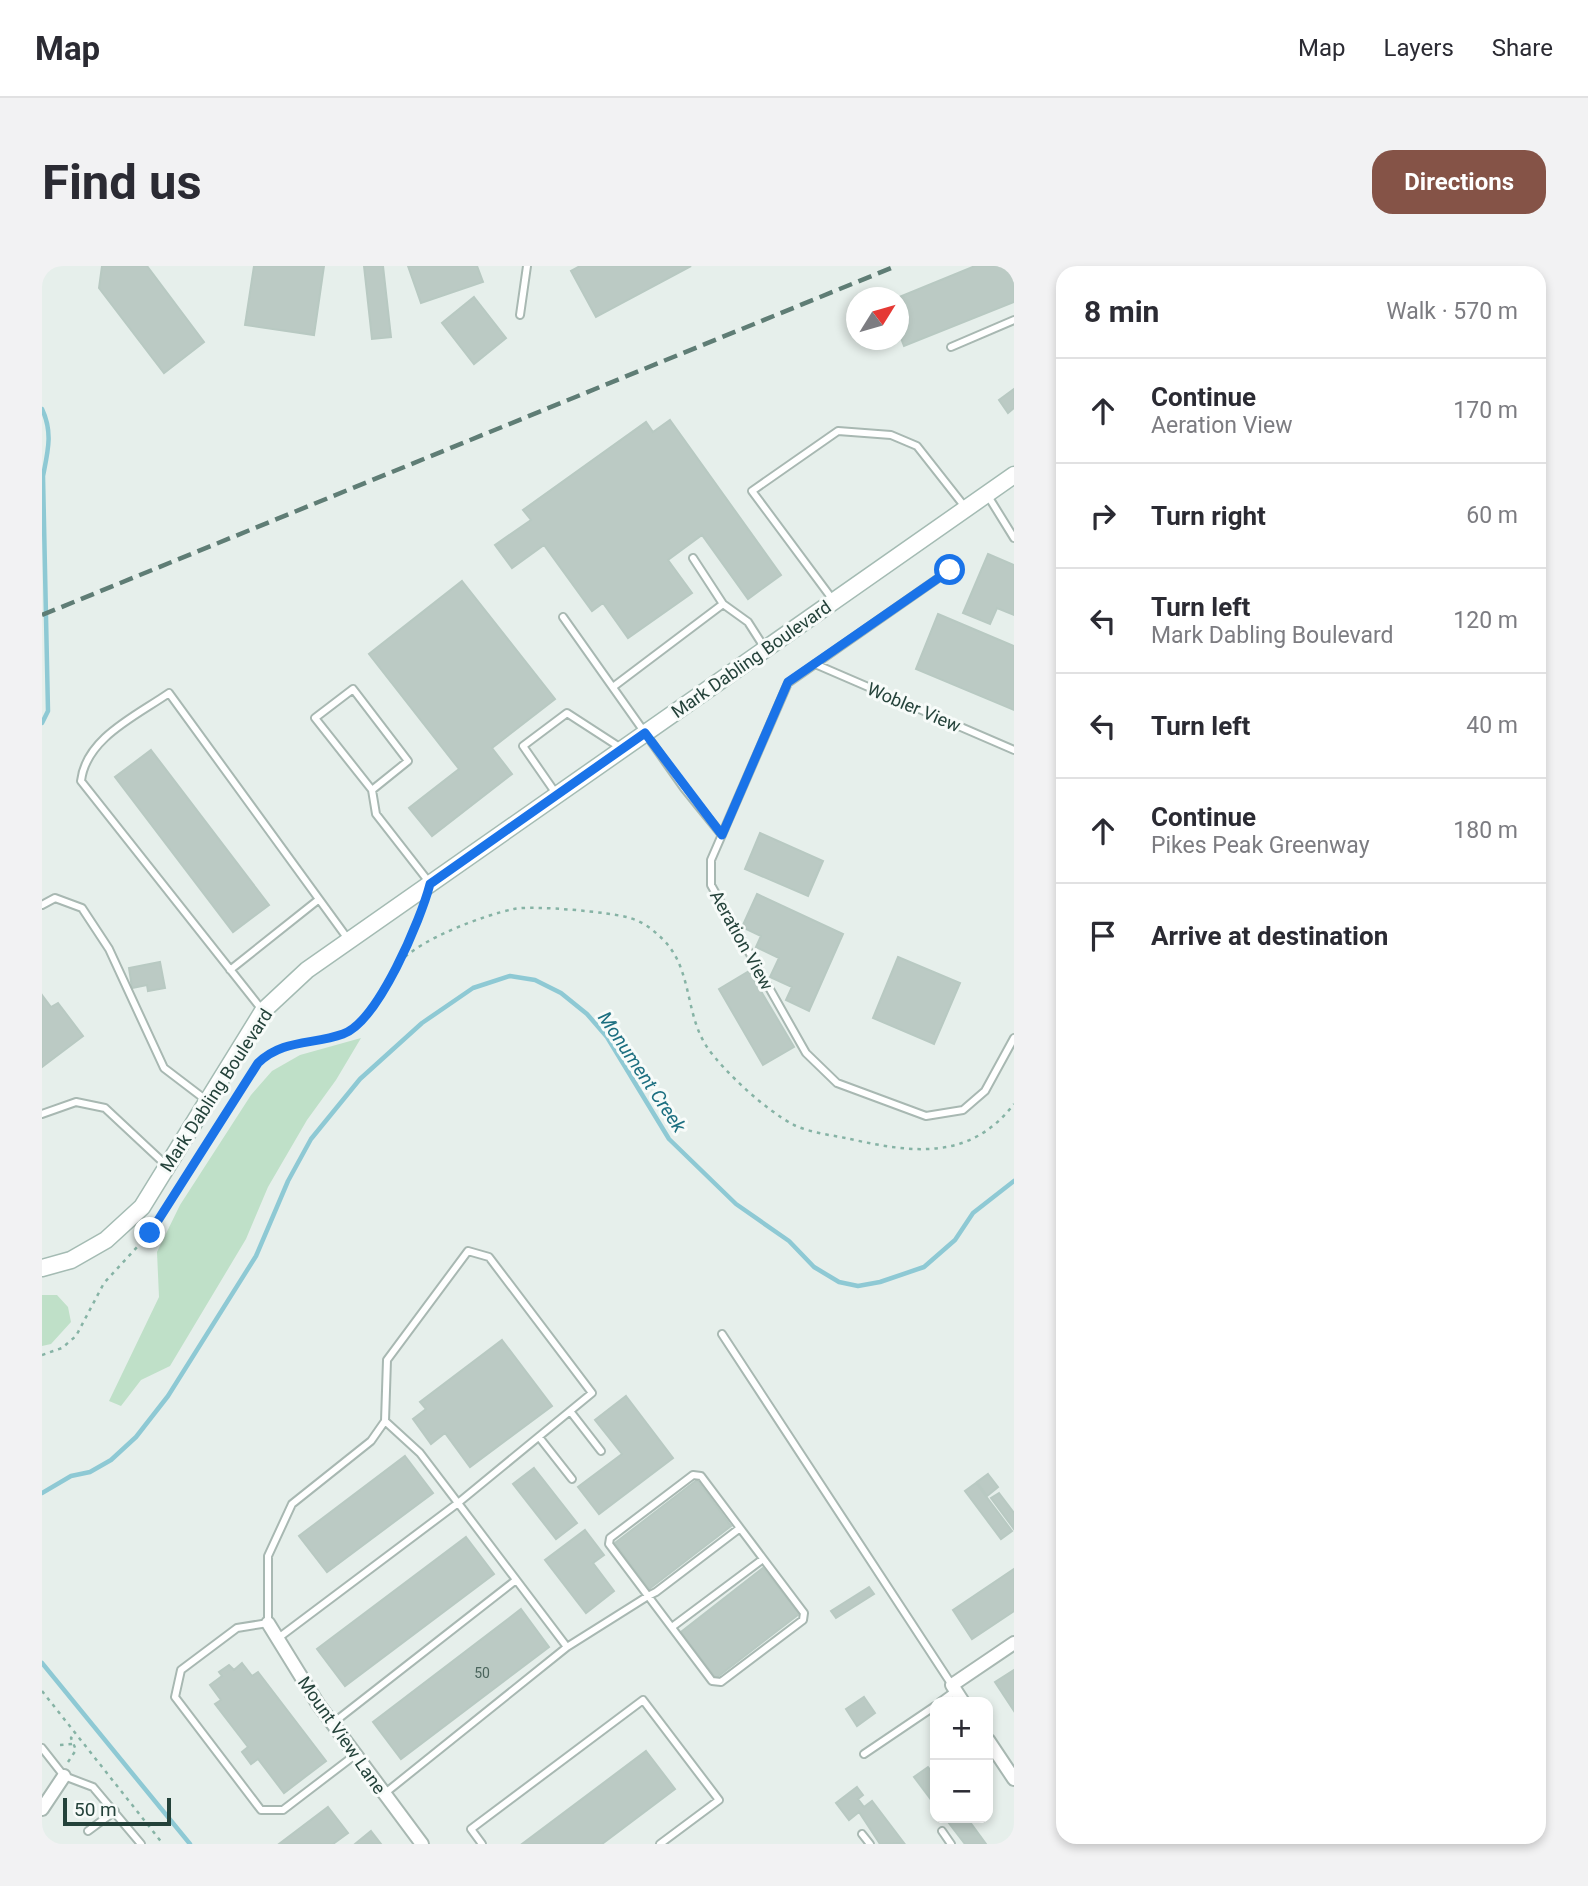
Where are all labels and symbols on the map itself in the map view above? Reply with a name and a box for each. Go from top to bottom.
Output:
north arrow [846,287,909,350]
route start [934,554,965,585]
street label: Mark Dabling Boulevard [667,596,835,722]
street label: Wobler View [864,678,964,736]
street label: Aeration View [706,887,778,994]
street label: Mark Dabling Boulevard [155,1005,277,1175]
water label: Monument Creek [593,1007,691,1137]
route end [134,1217,165,1248]
house number: 50 [474,1665,490,1681]
street label: Mount View Lane [294,1672,390,1798]
scale bar [63,1795,172,1827]

